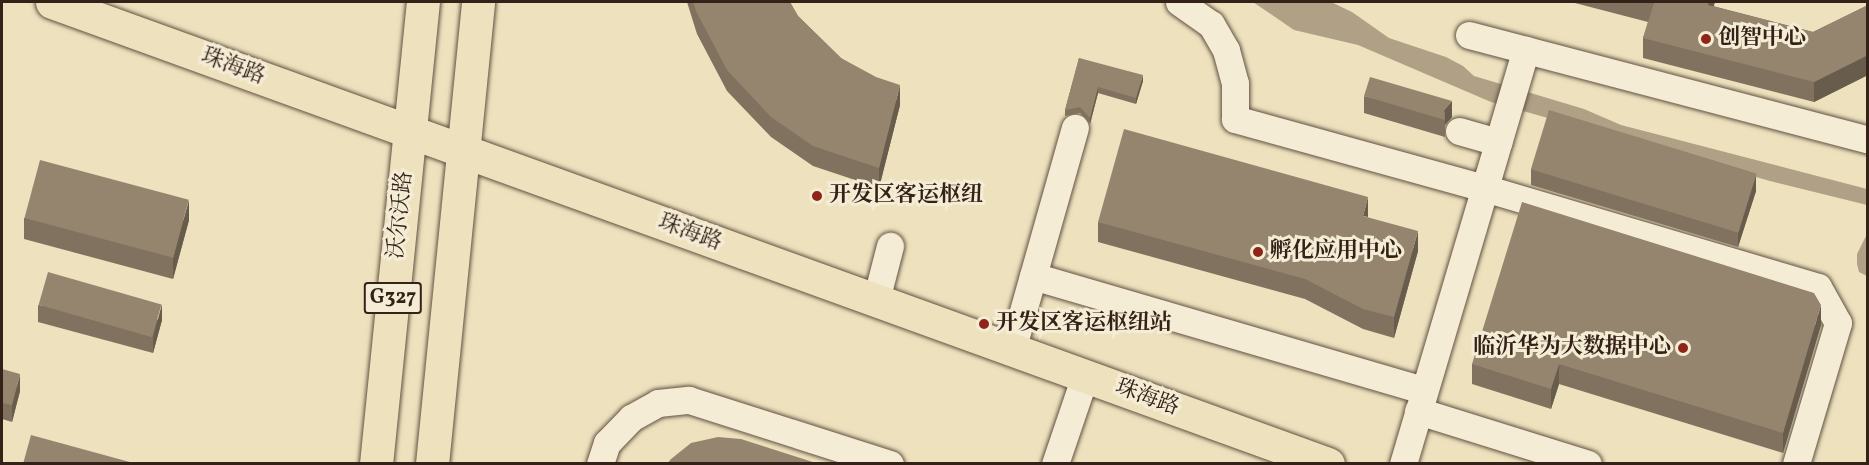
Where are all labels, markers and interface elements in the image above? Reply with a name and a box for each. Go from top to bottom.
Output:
place label: 创智中心 [1718,26,1806,52]
marker: 创智中心 [1699,32,1713,46]
street label: 珠海路 [197,43,269,91]
street label: 沃尔沃路 [383,170,419,260]
place label: 开发区客运枢纽 [829,183,983,209]
marker: 开发区客运枢纽 [810,189,824,203]
street label: 珠海路 [654,209,726,257]
place label: 孵化应用中心 [1270,239,1402,265]
marker: 孵化应用中心 [1251,245,1265,259]
road number: G327 [363,280,423,316]
place label: 开发区客运枢纽站 [996,311,1172,337]
marker: 开发区客运枢纽站 [977,317,991,331]
place label: 临沂华为大数据中心 [1473,335,1671,361]
marker: 临沂华为大数据中心 [1676,341,1690,355]
street label: 珠海路 [1111,374,1183,422]

